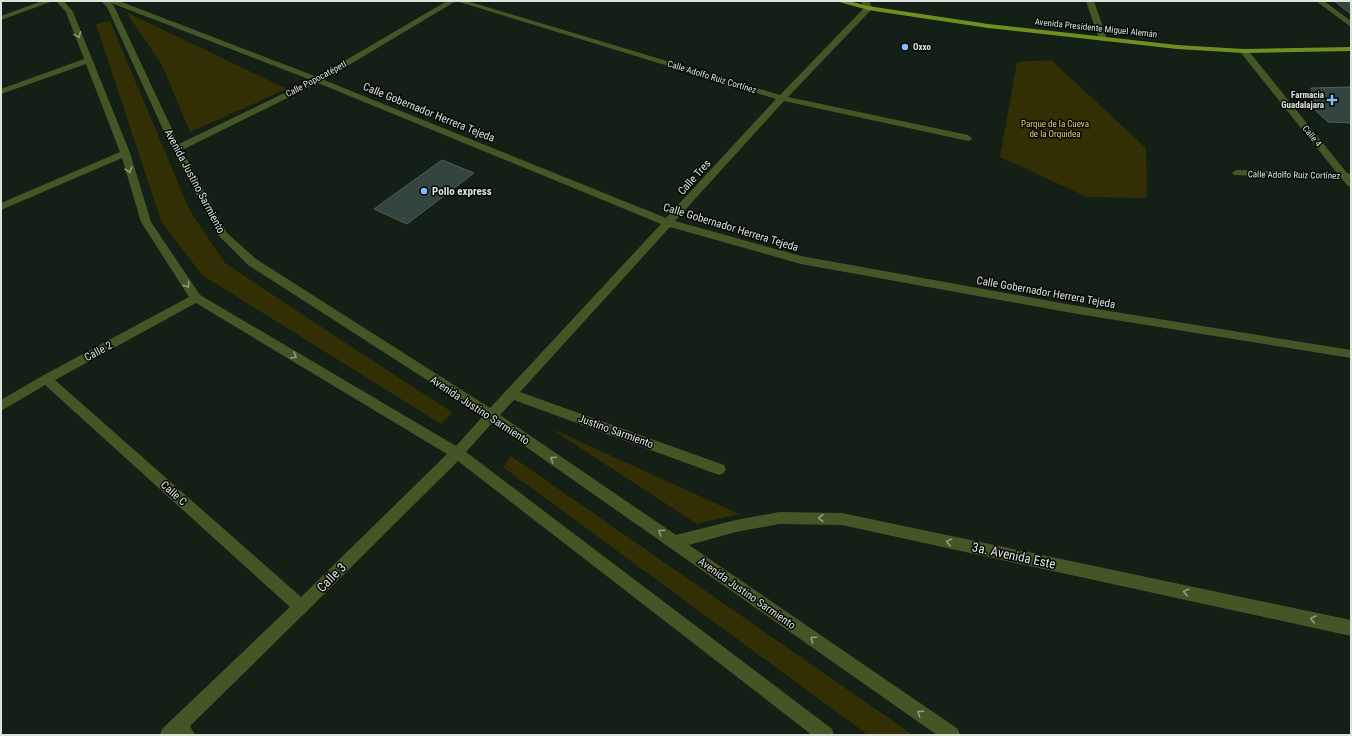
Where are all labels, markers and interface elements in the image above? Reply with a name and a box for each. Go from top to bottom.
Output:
street label: Avenida Presidente Miguel Alemán [1034,17,1158,39]
one-way arrow [74,31,82,38]
marker: Oxxo [900,42,910,52]
place label: Oxxo [913,42,931,52]
street label: Calle Popocatépetl [284,59,348,99]
street label: Calle Adolfo Ruiz Cortínez [666,59,758,95]
street label: Calle Gobernador Herrera Tejeda [361,80,497,145]
place label: Farmacia Guadalajara [1281,90,1324,110]
marker: Farmacia Guadalajara [1327,95,1337,105]
park label: Parque de la Cueva de la Orquidea [1021,119,1089,139]
street label: Calle 4 [1300,123,1324,149]
street label: Avenida Justino Sarmiento [162,127,228,236]
street label: Calle Tres [675,157,714,198]
one-way arrow [125,166,133,173]
street label: Calle Adolfo Ruiz Cortínez [1248,169,1340,181]
place label: Pollo express [432,185,492,198]
marker: Pollo express [419,186,429,196]
street label: Calle Gobernador Herrera Tejeda [662,201,800,254]
street label: Calle Gobernador Herrera Tejeda [975,274,1116,311]
one-way arrow [182,281,190,288]
street label: Calle 2 [82,339,114,364]
one-way arrow [290,352,297,359]
street label: Avenida Justino Sarmiento [428,373,532,448]
street label: Justino Sarmiento [576,412,656,451]
one-way arrow [551,457,558,464]
street label: Calle C [158,478,189,508]
one-way arrow [818,514,824,523]
one-way arrow [658,530,665,537]
one-way arrow [946,538,952,546]
street label: 3a. Avenida Este [971,539,1057,572]
street label: Avenida Justino Sarmiento [695,555,798,632]
street label: Calle 3 [314,560,349,595]
one-way arrow [1183,589,1189,597]
one-way arrow [1310,616,1316,624]
one-way arrow [811,637,818,644]
one-way arrow [917,710,924,718]

